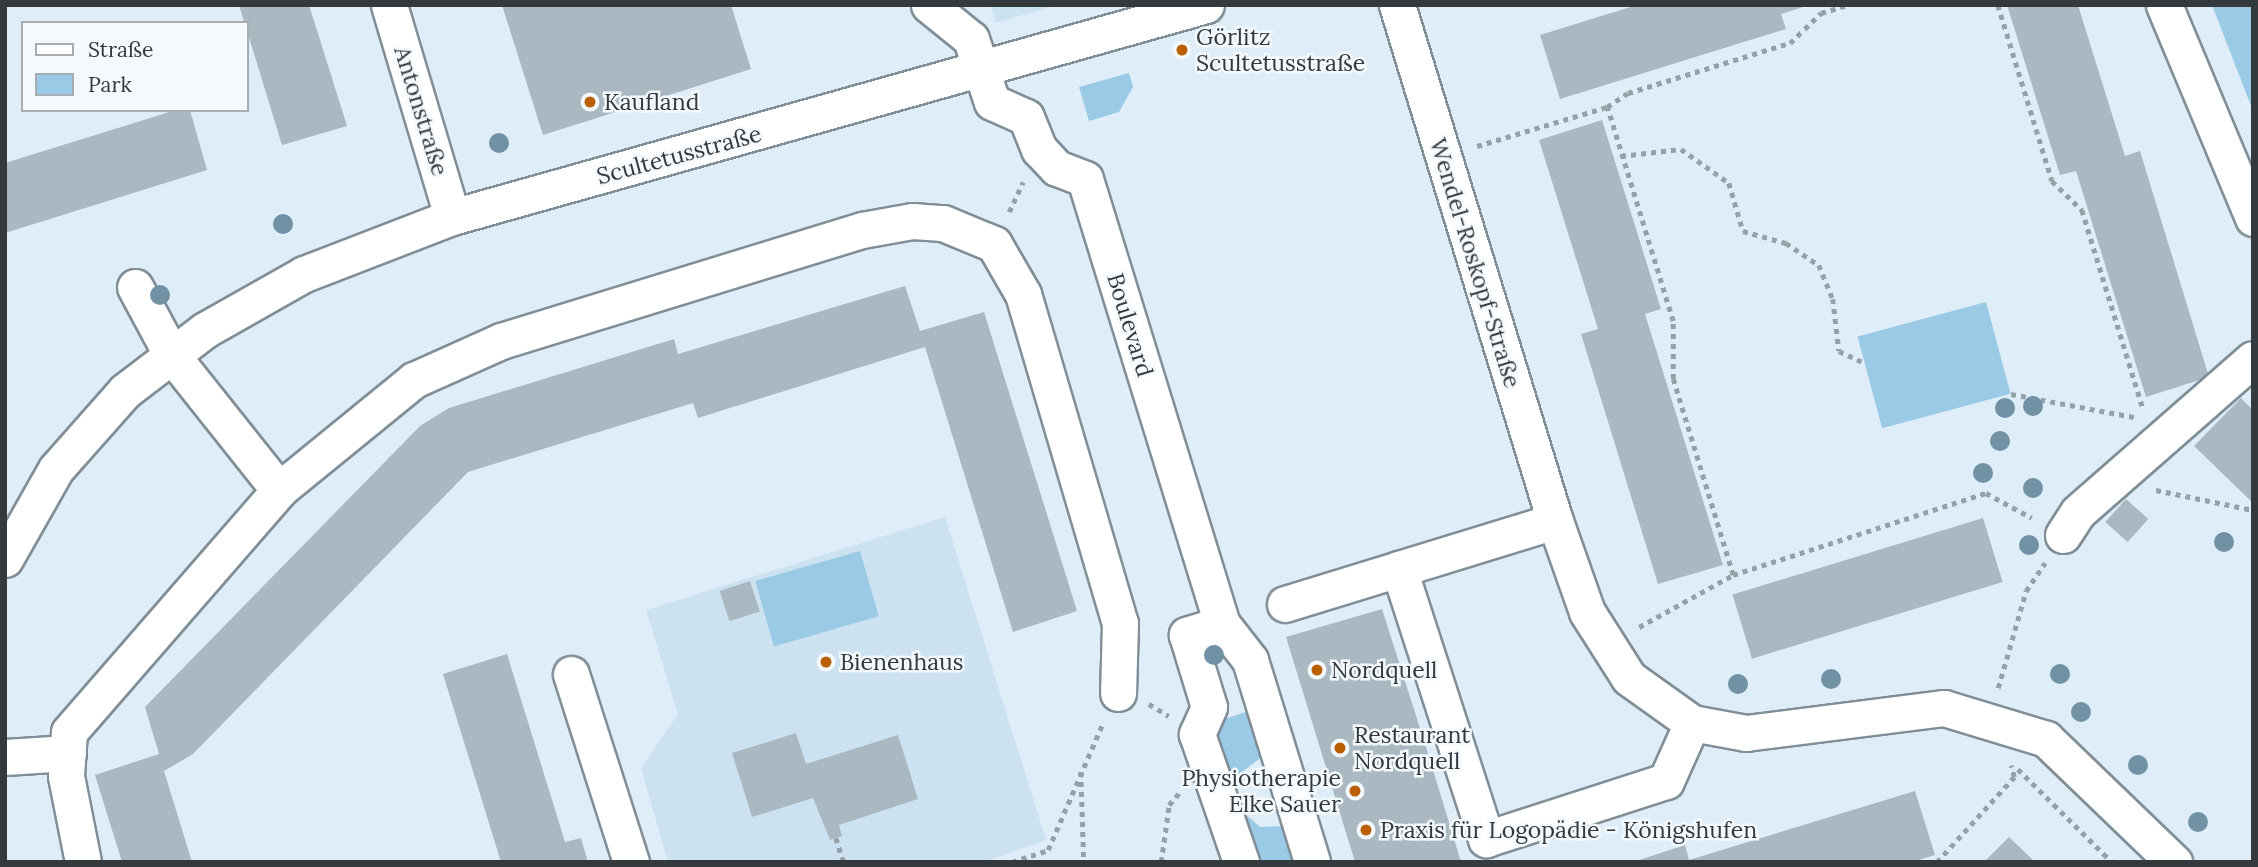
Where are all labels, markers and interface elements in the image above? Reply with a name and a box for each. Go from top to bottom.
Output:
legend [21,21,248,112]
place label: Görlitz Scultetusstraße [1196,23,1365,77]
text: Straße [88,36,153,63]
marker: Görlitz Scultetusstraße [1174,42,1190,58]
street label: Antonstraße [388,43,454,179]
text: Park [88,71,132,98]
place label: Kaufland [604,88,699,116]
marker: Kaufland [582,94,598,110]
street label: Scultetusstraße [594,120,764,190]
street label: Wendel-Roskopf-Straße [1424,135,1526,391]
street label: Boulevard [1101,270,1159,380]
place label: Bienenhaus [840,648,963,676]
marker: Bienenhaus [818,654,834,670]
place label: Nordquell [1331,656,1437,684]
marker: Nordquell [1309,662,1325,678]
place label: Restaurant Nordquell [1354,721,1470,775]
marker: Restaurant Nordquell [1332,740,1348,756]
place label: Physiotherapie Elke Sauer [1181,764,1341,818]
marker: Physiotherapie Elke Sauer [1347,783,1363,799]
place label: Praxis für Logopädie - Königshufen [1380,816,1757,844]
marker: Praxis für Logopädie - Königshufen [1358,822,1374,838]

